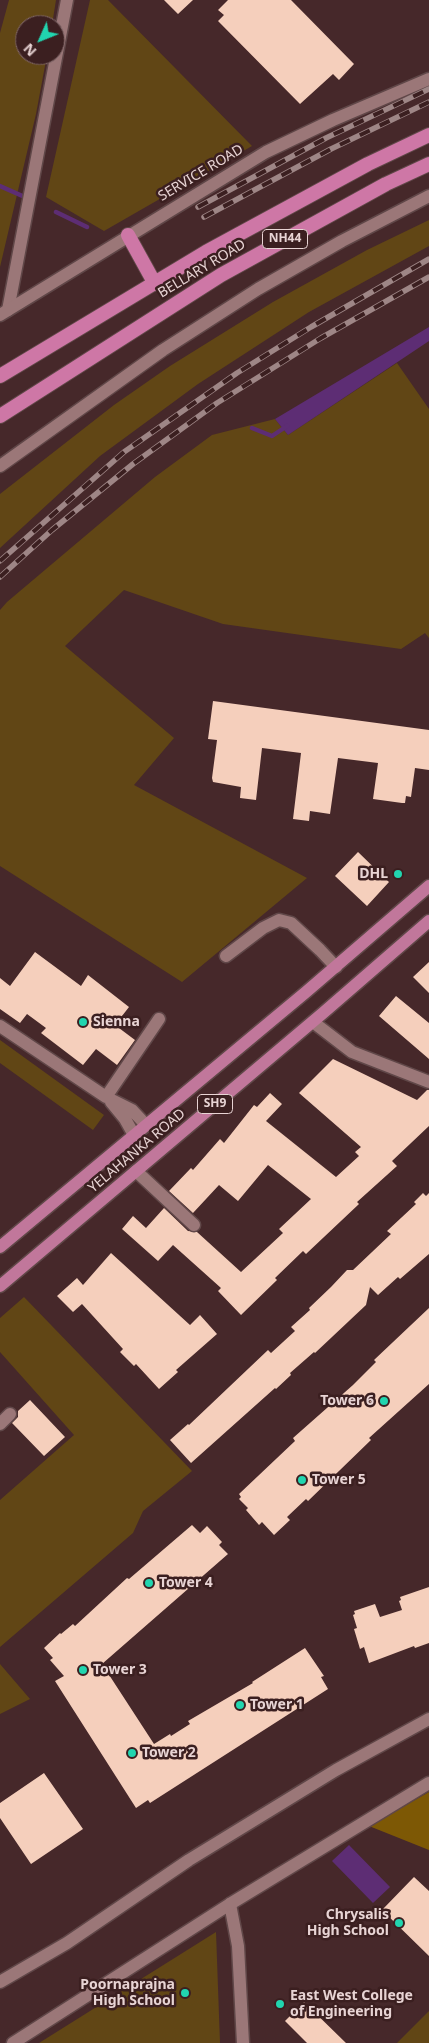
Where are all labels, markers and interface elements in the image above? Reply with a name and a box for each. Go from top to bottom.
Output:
north arrow [15,15,65,65]
text: N [19,39,40,61]
street label: SERVICE ROAD [155,141,247,205]
road number: NH44 [262,230,308,248]
street label: BELLARY ROAD [155,236,249,302]
place label: DHL [359,866,388,882]
marker: DHL [392,868,404,880]
place label: Sienna [93,1014,140,1030]
marker: Sienna [77,1016,89,1028]
road number: SH9 [198,1094,232,1114]
street label: YELAHANKA ROAD [85,1105,189,1197]
place label: Tower 6 [320,1393,374,1409]
marker: Tower 6 [378,1395,390,1407]
place label: Tower 5 [312,1472,366,1488]
marker: Tower 5 [296,1474,308,1486]
place label: Tower 4 [159,1575,213,1591]
marker: Tower 4 [143,1577,155,1589]
place label: Tower 3 [93,1662,147,1678]
marker: Tower 3 [77,1664,89,1676]
place label: Tower 1 [250,1697,304,1713]
marker: Tower 1 [234,1699,246,1711]
place label: Tower 2 [142,1745,196,1761]
marker: Tower 2 [126,1747,138,1759]
place label: Chrysalis High School [307,1907,389,1940]
marker: Chrysalis High School [393,1917,405,1929]
place label: Poornaprajna High School [80,1977,175,2010]
marker: Poornaprajna High School [179,1987,191,1999]
place label: East West College of Engineering [290,1988,413,2020]
marker: East West College of Engineering [274,1998,286,2010]

